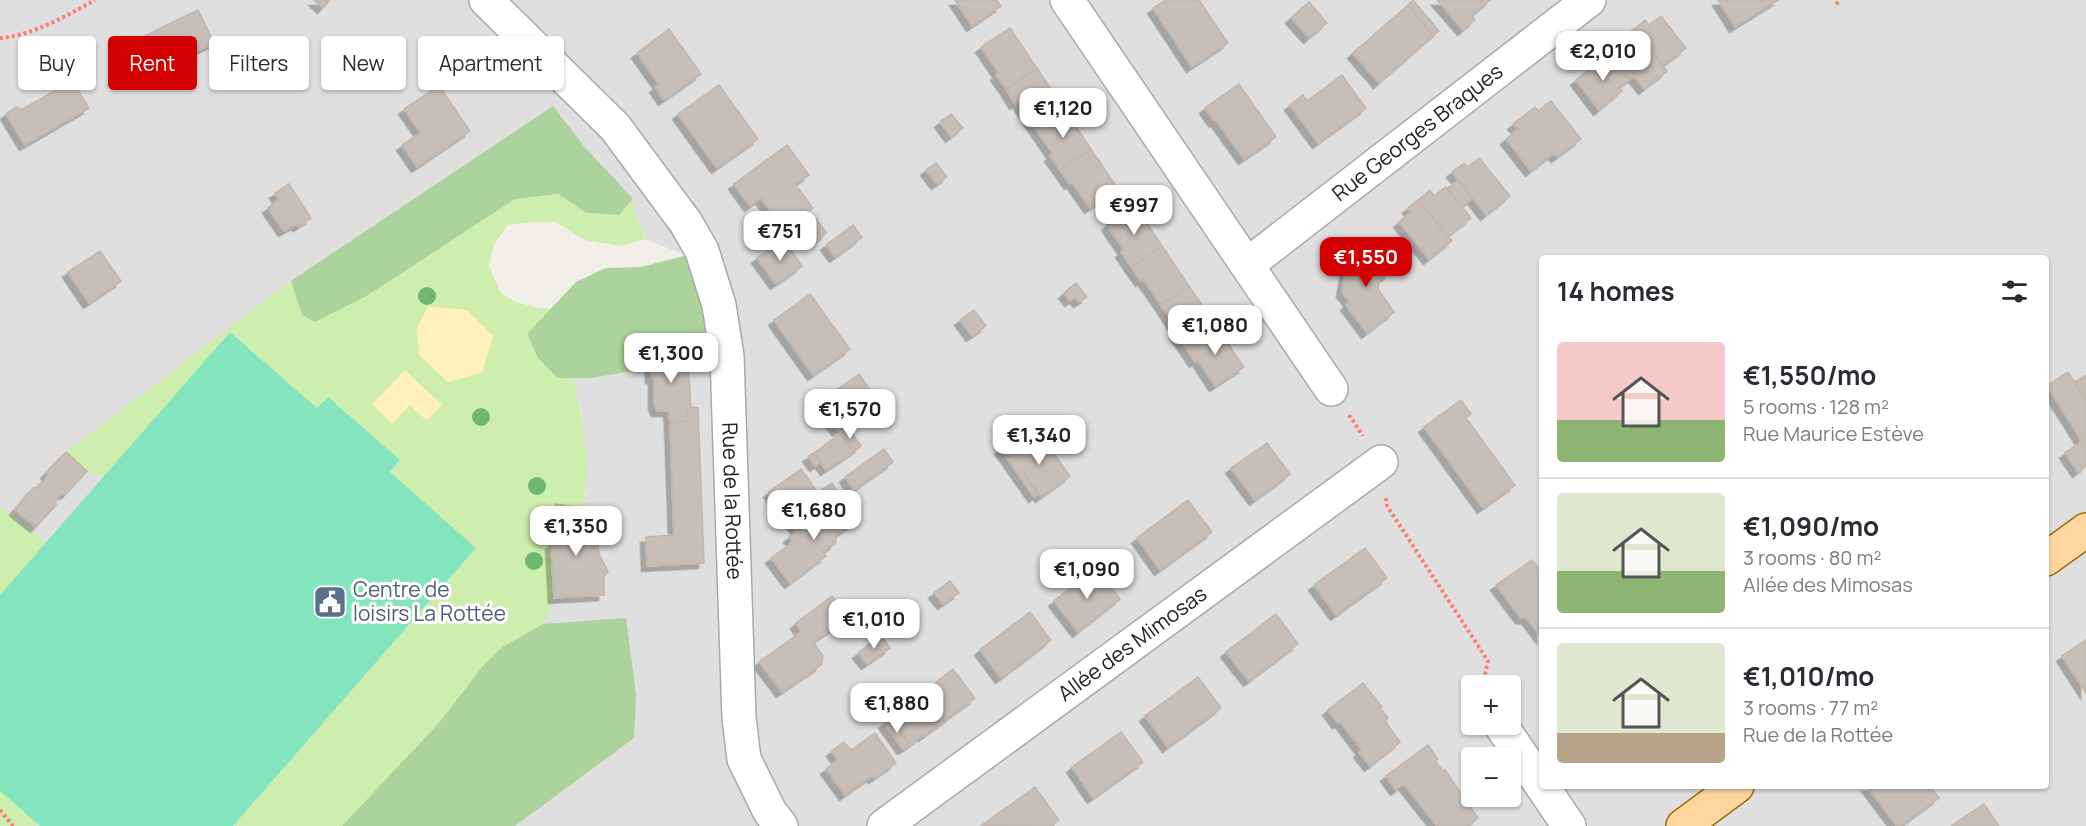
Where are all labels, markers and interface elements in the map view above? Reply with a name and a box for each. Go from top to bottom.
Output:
pin: €2,010 [1554,31,1652,82]
chip: Buy [18,36,96,90]
chip: Rent [108,36,197,90]
chip: Filters [209,36,309,90]
chip: New [321,36,406,90]
chip: Apartment [418,36,564,90]
text: €2,010 [1570,37,1636,64]
street label: Rue Georges Braques [1326,57,1508,207]
pin: €1,120 [1014,88,1112,139]
text: €1,120 [1033,94,1093,121]
pin: €997 [1098,185,1170,236]
text: €997 [1109,191,1159,218]
pin: €751 [744,211,816,262]
text: €751 [758,217,802,244]
pin: €1,550 [1317,237,1415,288]
text: €1,550 [1334,243,1398,270]
text: 14 homes [1557,273,1675,309]
icon: filters [1998,275,2031,308]
pin: €1,080 [1166,305,1264,356]
text: €1,080 [1182,311,1248,338]
pin: €1,300 [622,333,720,384]
text: €1,300 [638,339,704,366]
text: €1,550/mo [1743,357,1876,393]
icon: home [1605,366,1677,438]
pin: €1,570 [801,389,899,440]
text: 5 rooms · 128 m² [1743,393,1889,420]
text: €1,570 [818,395,882,422]
pin: €1,340 [990,415,1088,466]
text: Rue Maurice Estève [1743,420,1924,447]
text: €1,340 [1007,421,1071,448]
street label: Rue de la Rottée [716,422,749,580]
pin: €1,680 [765,490,863,541]
text: €1,680 [781,496,847,523]
pin: €1,350 [527,506,625,557]
text: €1,090/mo [1743,508,1879,544]
text: €1,350 [544,512,608,539]
icon: home [1605,517,1677,589]
text: 3 rooms · 80 m² [1743,544,1882,571]
pin: €1,090 [1038,549,1136,600]
text: €1,090 [1054,555,1120,582]
text: Allée des Mimosas [1743,571,1913,598]
place label: Centre de loisirs La Rottée [353,575,506,627]
street label: Allée des Mimosas [1052,579,1212,707]
public building icon: Centre de loisirs La Rottée [312,584,348,620]
pin: €1,010 [825,599,923,650]
text: €1,010 [843,605,905,632]
text: €1,010/mo [1743,658,1874,694]
icon: home [1605,667,1677,739]
map controls [1461,675,1521,807]
button: + [1461,675,1521,735]
pin: €1,880 [848,683,946,734]
text: €1,880 [864,689,930,716]
text: 3 rooms · 77 m² [1743,694,1878,721]
text: Rue de la Rottée [1743,721,1893,748]
button: − [1461,747,1521,807]

